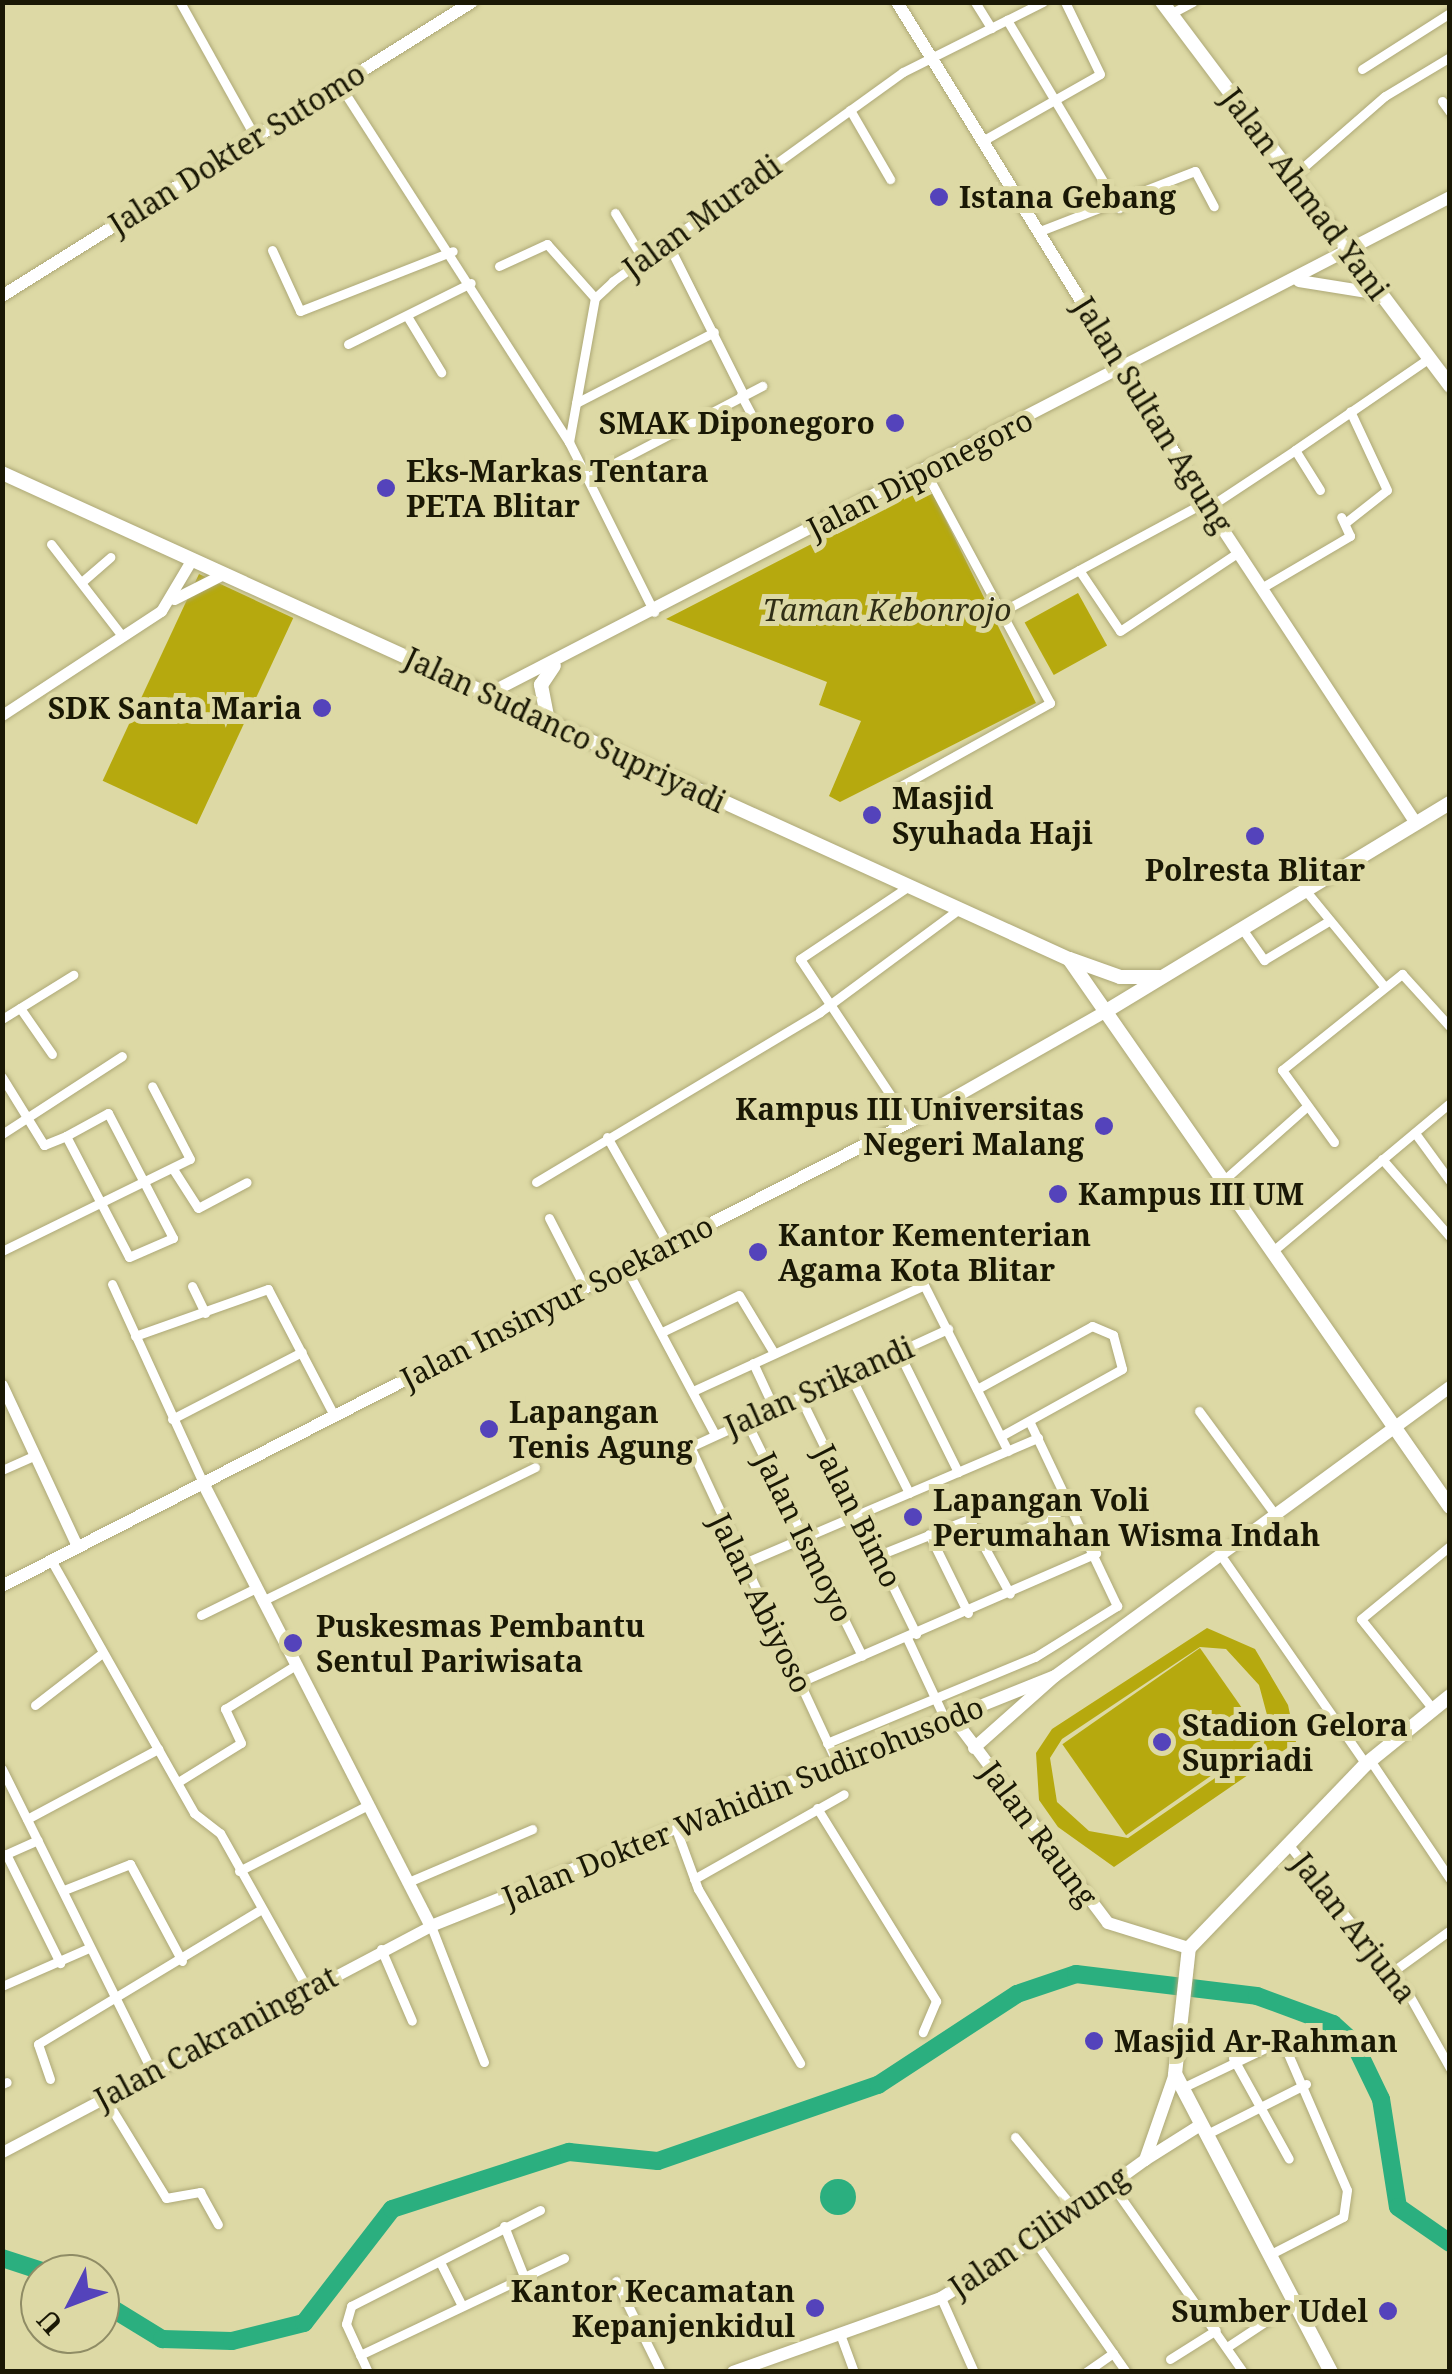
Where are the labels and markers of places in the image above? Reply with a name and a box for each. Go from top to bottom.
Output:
place label: Istana Gebang [959,179,1176,215]
marker: Istana Gebang [928,186,950,208]
place label: SMAK Diponegoro [599,405,875,441]
marker: SMAK Diponegoro [884,412,906,434]
place label: Eks-Markas Tentara PETA Blitar [406,453,709,524]
marker: Eks-Markas Tentara PETA Blitar [375,477,397,499]
place label: SDK Santa Maria [48,690,302,726]
marker: SDK Santa Maria [311,697,333,719]
place label: Masjid Syuhada Haji [892,780,1093,850]
marker: Masjid Syuhada Haji [861,804,883,826]
marker: Polresta Blitar [1244,825,1266,847]
place label: Polresta Blitar [1145,852,1365,888]
place label: Kampus III Universitas Negeri Malang [735,1091,1084,1162]
marker: Kampus III Universitas Negeri Malang [1093,1115,1115,1137]
place label: Kampus III UM [1078,1176,1304,1212]
marker: Kampus III UM [1047,1183,1069,1205]
place label: Kantor Kementerian Agama Kota Blitar [778,1217,1091,1288]
marker: Kantor Kementerian Agama Kota Blitar [747,1241,769,1263]
place label: Lapangan Tenis Agung [509,1394,693,1464]
marker: Lapangan Tenis Agung [478,1418,500,1440]
place label: Lapangan Voli Perumahan Wisma Indah [933,1482,1320,1552]
marker: Lapangan Voli Perumahan Wisma Indah [902,1506,924,1528]
place label: Puskesmas Pembantu Sentul Pariwisata [316,1608,645,1678]
marker: Puskesmas Pembantu Sentul Pariwisata [280,1630,306,1656]
place label: Stadion Gelora Supriadi [1182,1707,1408,1778]
marker: Stadion Gelora Supriadi [1151,1731,1173,1753]
place label: Masjid Ar-Rahman [1114,2023,1398,2059]
marker: Masjid Ar-Rahman [1083,2030,1105,2052]
place label: Kantor Kecamatan Kepanjenkidul [511,2273,795,2344]
place label: Sumber Udel [1171,2293,1368,2329]
marker: Kantor Kecamatan Kepanjenkidul [804,2297,826,2319]
marker: Sumber Udel [1377,2300,1399,2322]

